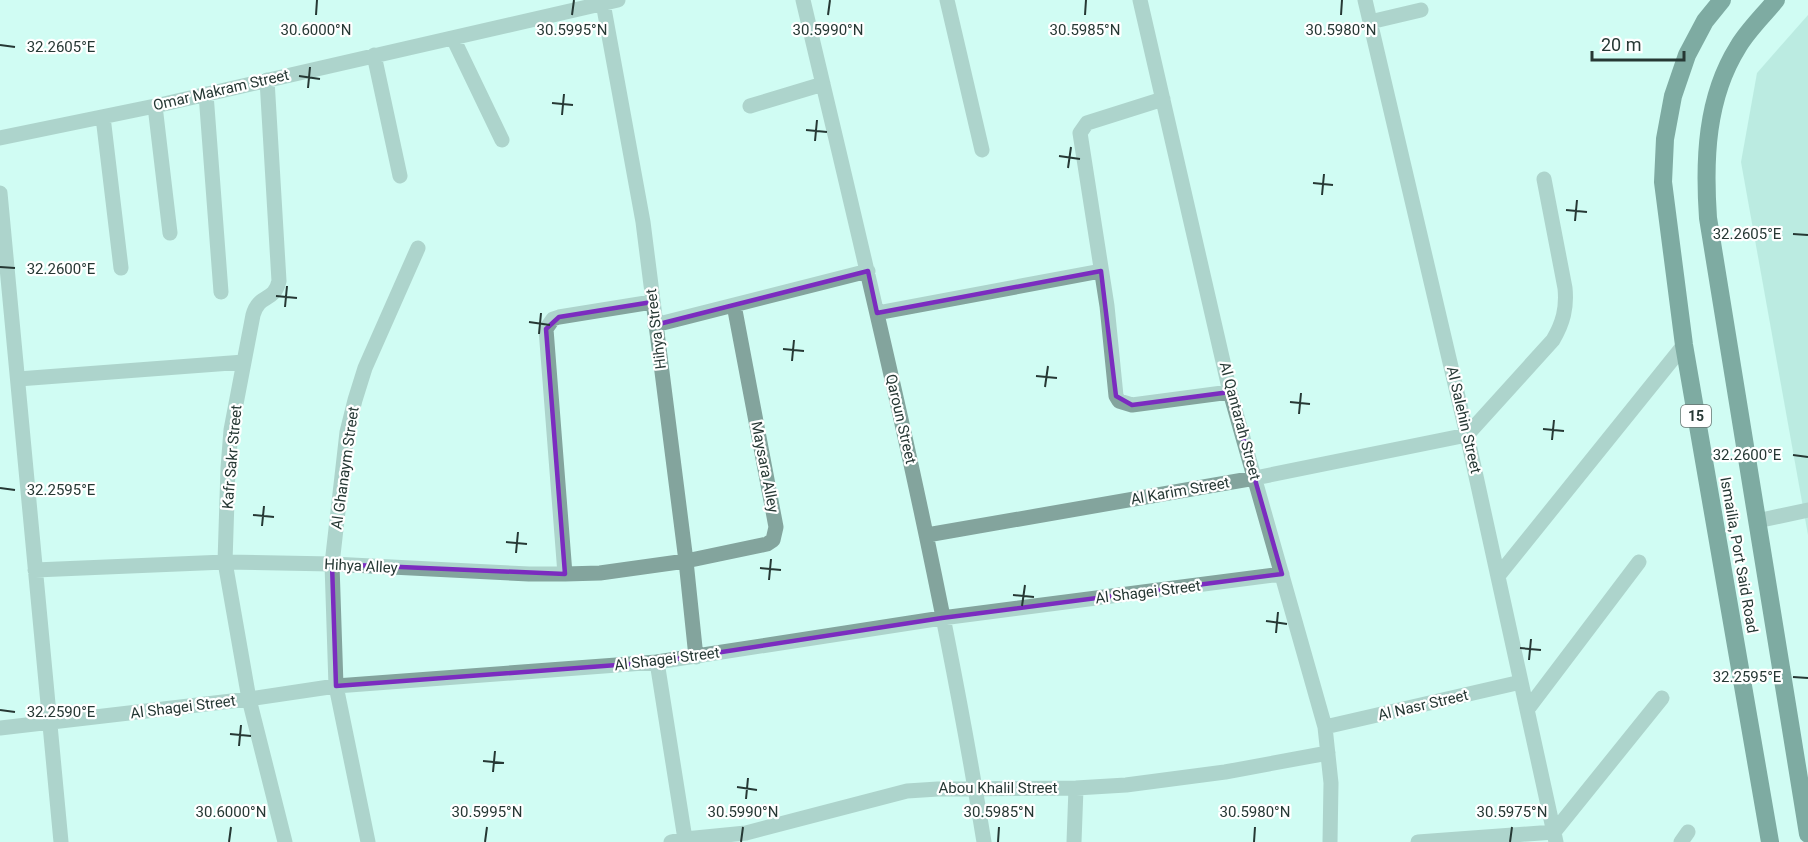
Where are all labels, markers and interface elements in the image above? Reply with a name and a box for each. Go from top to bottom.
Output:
text: 30.6000°N [281,21,351,39]
text: 30.5995°N [537,21,607,39]
text: 30.5990°N [793,21,863,39]
text: 30.5985°N [1050,21,1120,39]
text: 30.5980°N [1306,21,1376,39]
scale bar [1592,24,1684,62]
text: 20 m [1601,34,1641,55]
text: 32.2605°E [27,38,96,56]
street label: Omar Makram Street [151,66,291,114]
text: 32.2605°E [1713,225,1782,243]
text: 32.2600°E [27,260,96,278]
street label: Hihya Street [642,288,670,370]
street label: Al Qantarah Street [1216,360,1264,482]
street label: Al Salehin Street [1443,365,1485,475]
street label: Qaroun Street [882,372,920,466]
street label: Kafr Sakr Street [218,404,246,510]
street label: Al Ghanaym Street [327,405,363,530]
road number: 15 [1681,405,1711,427]
street label: Maysara Alley [747,420,783,514]
text: 32.2600°E [1713,446,1782,464]
street label: Al Karim Street [1129,473,1231,509]
street label: Ismailia, Port Said Road [1716,476,1762,634]
text: 32.2595°E [27,481,96,499]
street label: Hihya Alley [324,555,398,577]
street label: Al Shagei Street [1094,577,1202,607]
street label: Al Shagei Street [613,644,721,674]
text: 32.2595°E [1713,668,1782,686]
street label: Al Nasr Street [1376,686,1470,724]
street label: Al Shagei Street [129,692,237,722]
text: 32.2590°E [27,703,96,721]
street label: Abou Khalil Street [939,779,1057,797]
text: 30.6000°N [196,803,266,821]
text: 30.5995°N [452,803,522,821]
text: 30.5990°N [708,803,778,821]
text: 30.5985°N [964,803,1034,821]
text: 30.5980°N [1220,803,1290,821]
text: 30.5975°N [1477,803,1547,821]

